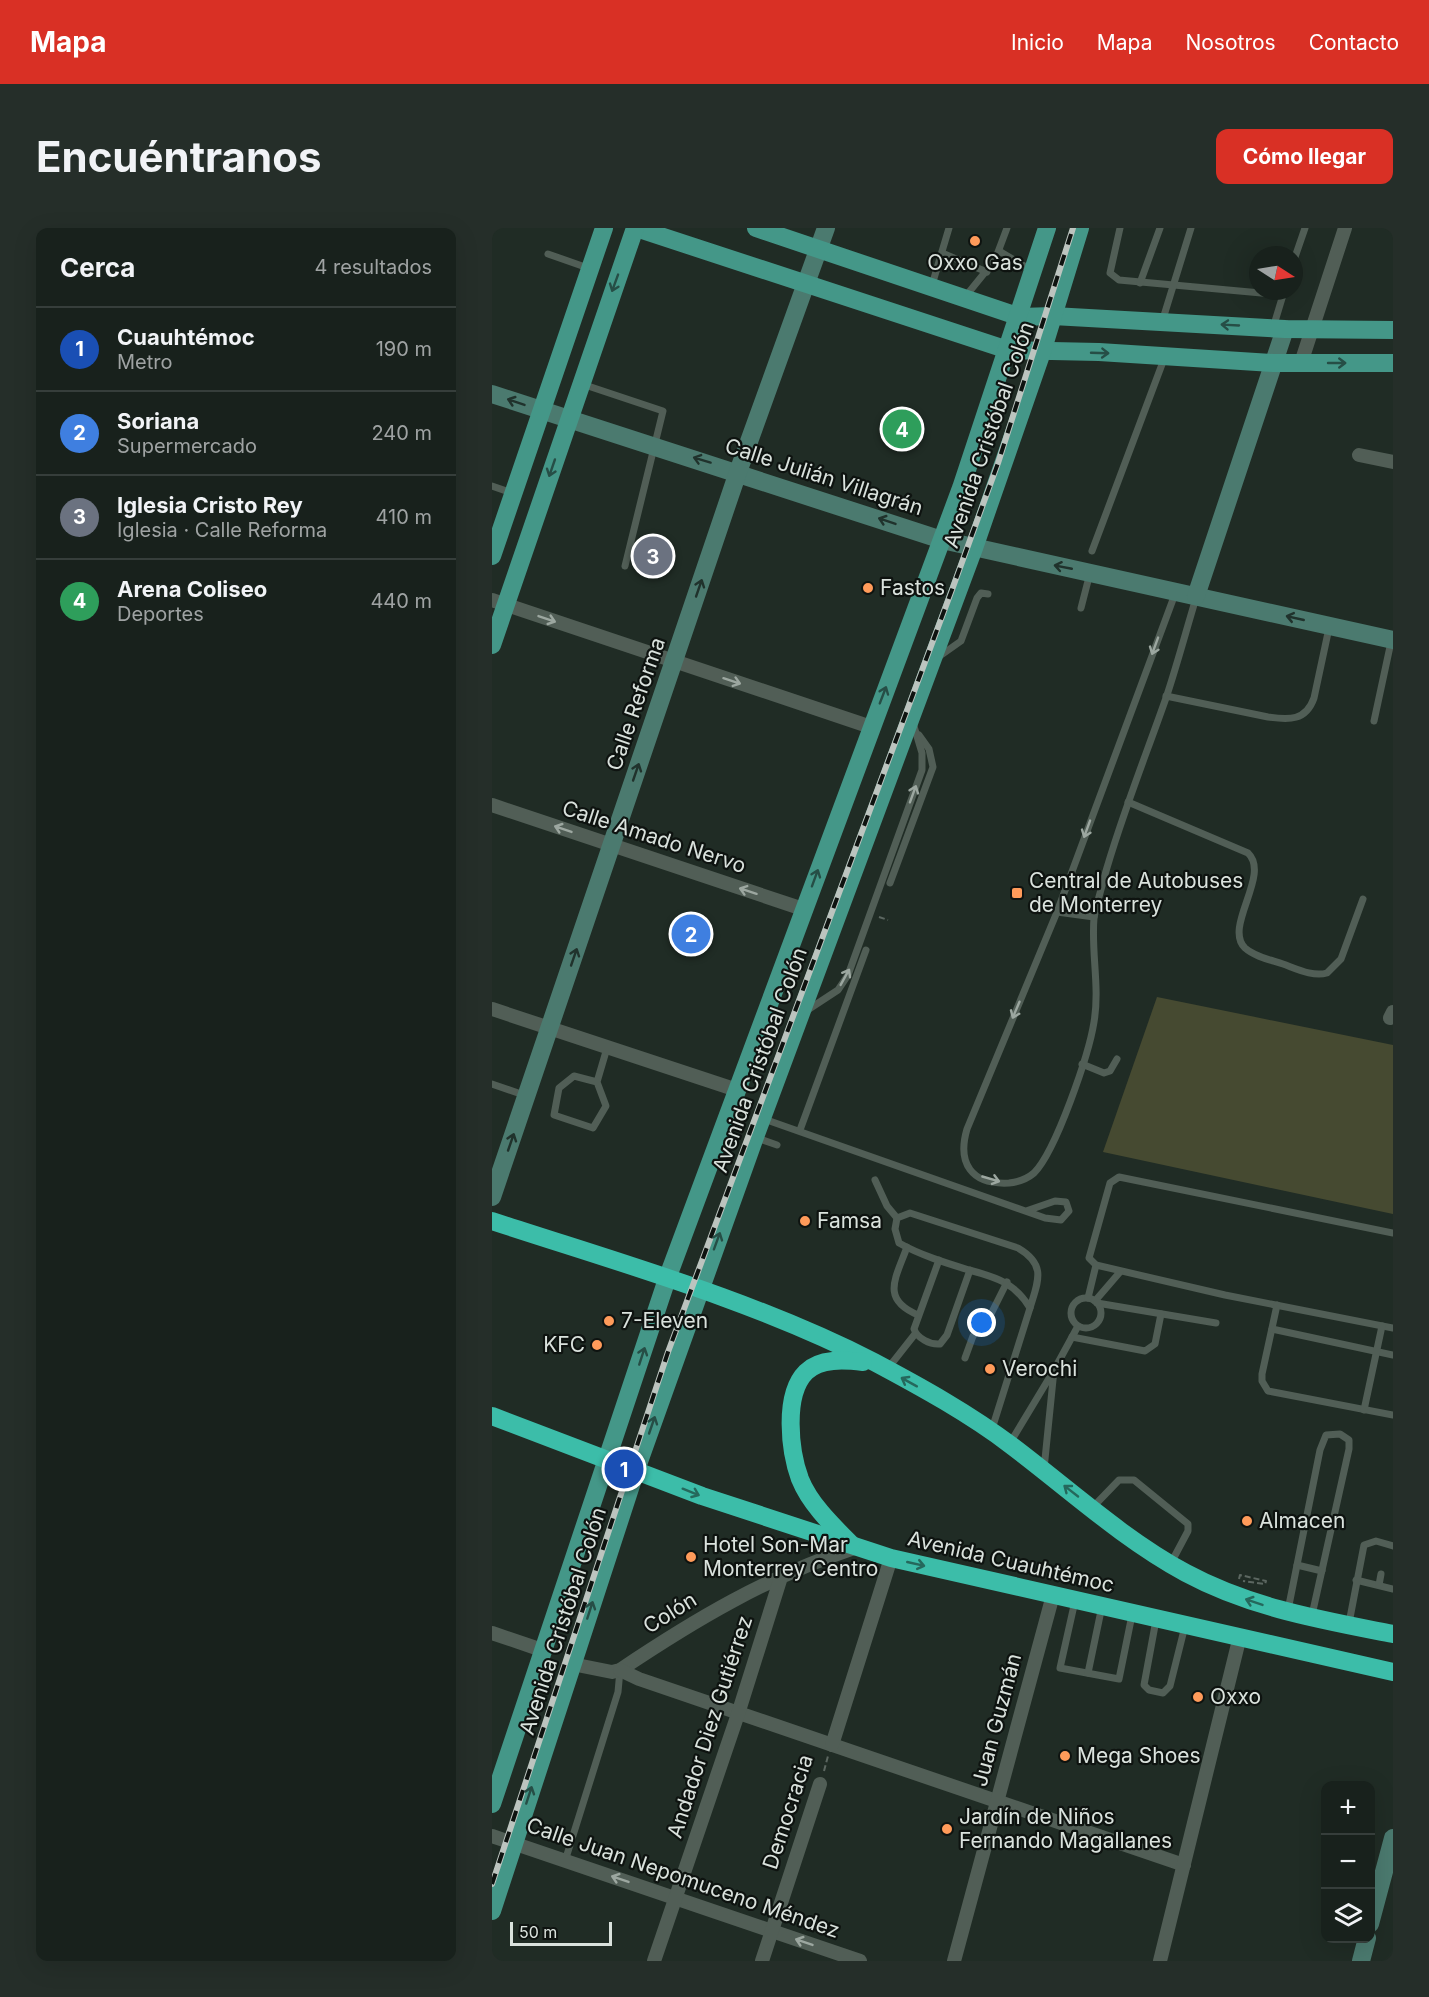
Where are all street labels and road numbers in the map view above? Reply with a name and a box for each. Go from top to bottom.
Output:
street label: Avenida Cristóbal Colón [938,318,1039,551]
street label: Calle Julián Villagrán [722,433,926,520]
street label: Calle Reforma [601,634,670,774]
street label: Calle Amado Nervo [559,795,749,878]
street label: Avenida Cristóbal Colón [707,944,812,1176]
street label: Avenida Cristóbal Colón [514,1504,611,1738]
street label: Avenida Cuauhtémoc [905,1526,1117,1597]
street label: Colón [639,1587,701,1639]
street label: Andador Diez Gutiérrez [662,1613,757,1841]
street label: Juan Guzmán [967,1651,1026,1789]
street label: Democracia [757,1751,818,1872]
street label: Calle Juan Nepomuceno Méndez [523,1812,843,1943]

